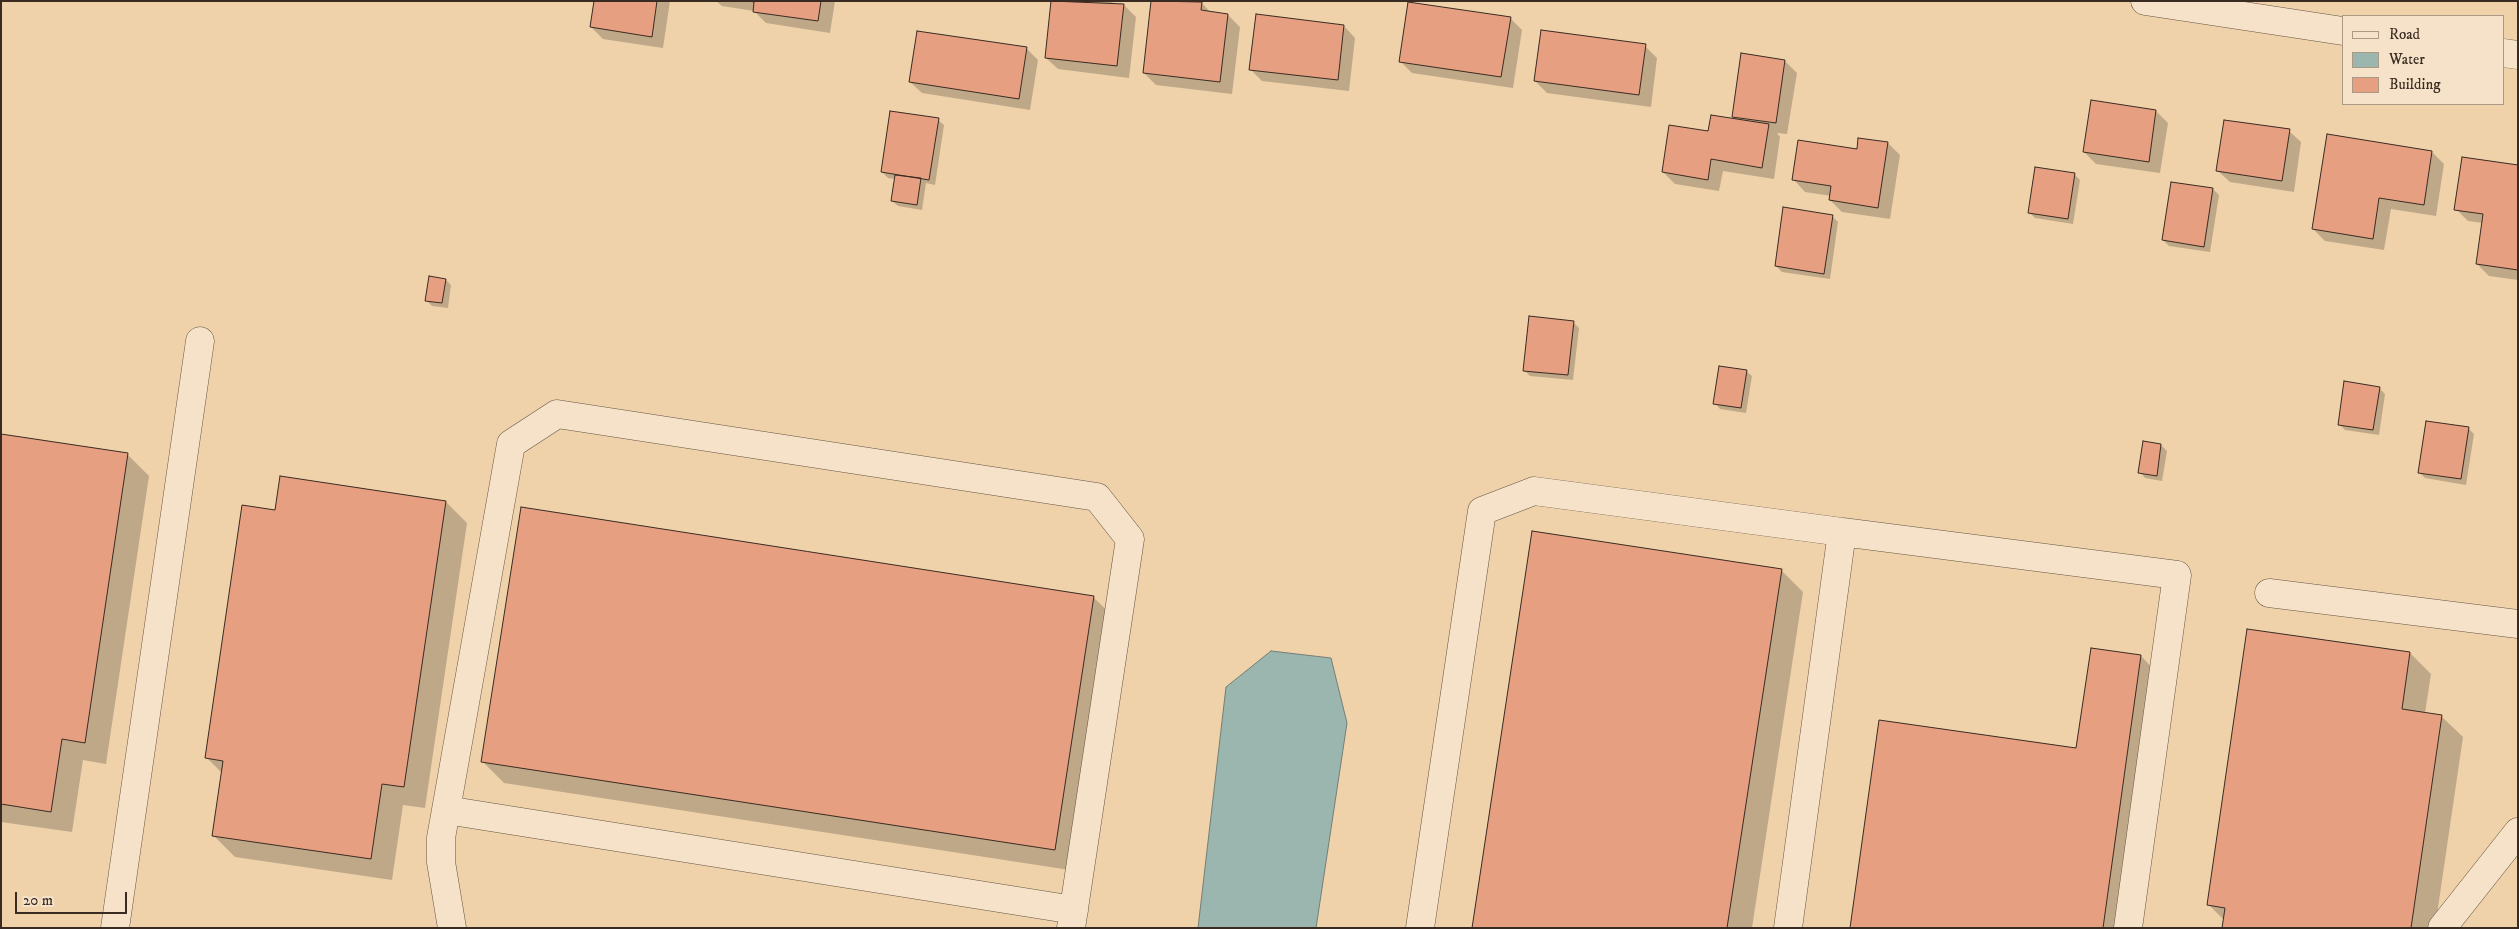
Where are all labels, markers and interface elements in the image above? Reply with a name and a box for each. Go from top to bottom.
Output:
legend [2342,15,2504,105]
text: Road [2389,25,2420,44]
text: Water [2389,50,2425,69]
text: Building [2389,75,2441,94]
scale bar [18,882,130,914]
text: 20 m [23,891,53,910]

